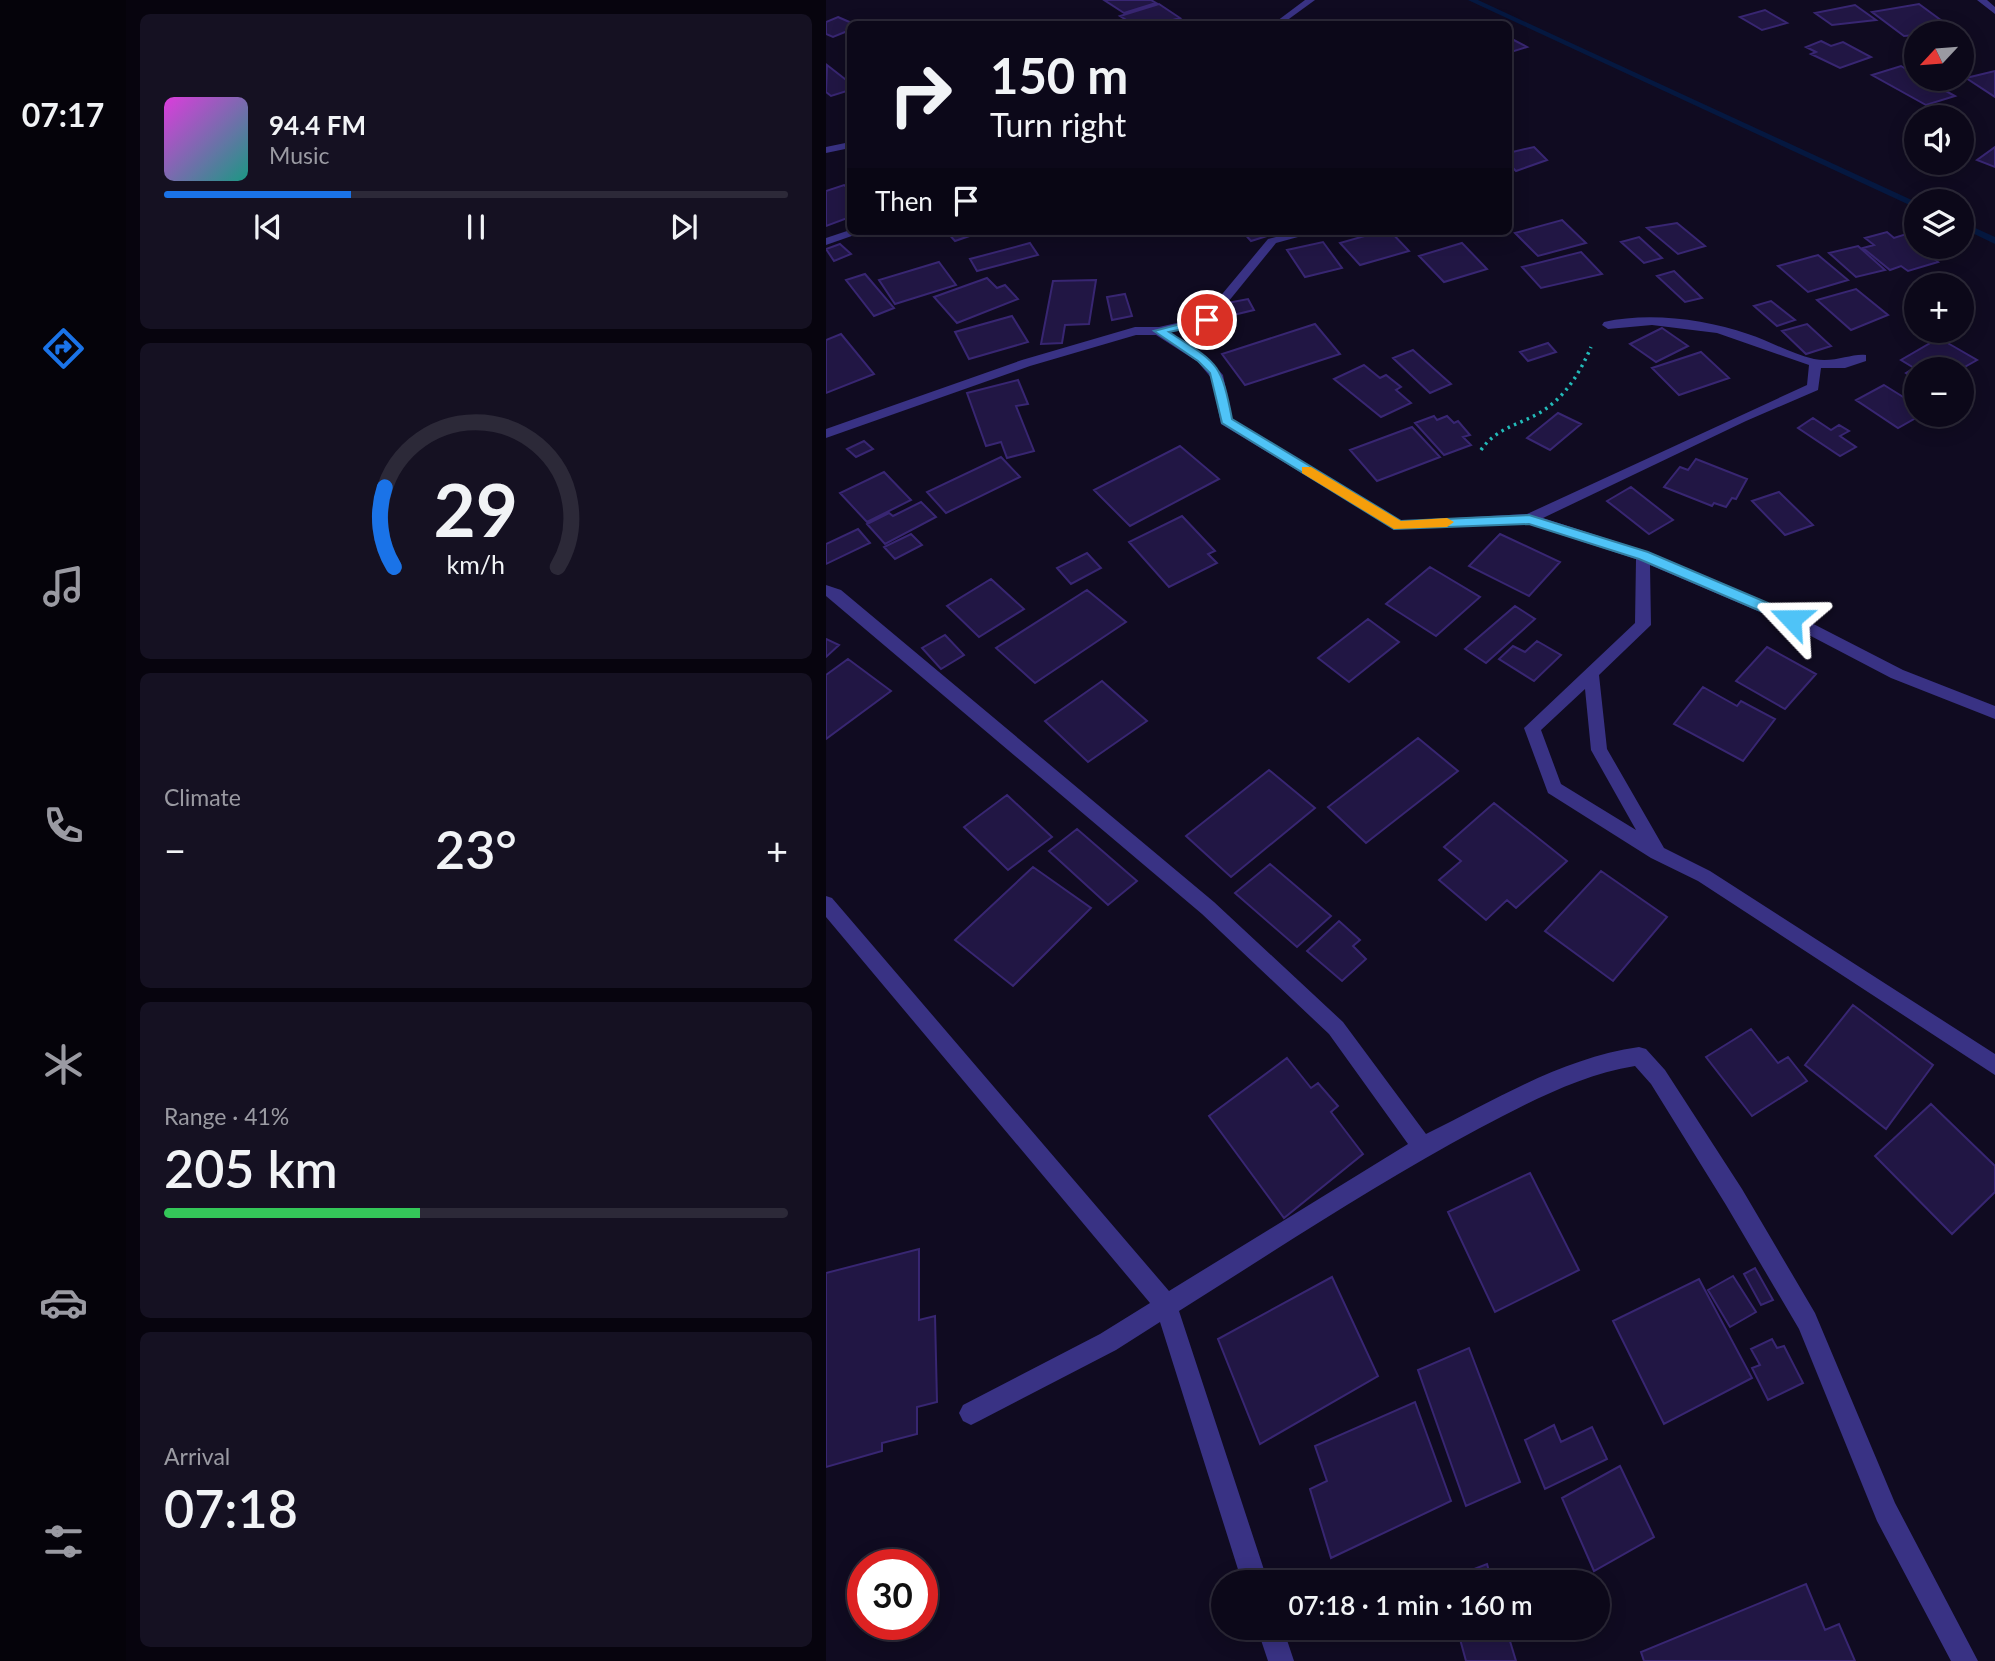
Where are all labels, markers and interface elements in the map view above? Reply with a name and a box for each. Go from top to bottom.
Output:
north arrow [1904,21,1974,91]
map controls [1904,21,1974,427]
text: 150 m [990,46,1128,104]
icon: right [875,49,966,140]
text: 07:17 [22,95,104,134]
text: Turn right [990,105,1126,144]
button: sound [1904,105,1974,175]
text: 94.4 FM [269,109,366,141]
text: Music [269,141,329,169]
icon: arrive [947,182,985,220]
text: Then [875,185,933,217]
button: layers [1904,189,1974,259]
icon: previous [249,208,287,246]
icon: pause [457,208,495,246]
icon: next [665,208,703,246]
button: + [1904,273,1974,343]
pin [1177,290,1237,350]
icon: arrive [1188,301,1226,339]
icon: directions [39,324,88,373]
button: − [1904,357,1974,427]
text: 29 [434,466,518,554]
text: km/h [447,549,505,579]
icon: music [39,562,88,611]
position arrow [1754,582,1828,656]
text: Climate [164,783,241,811]
icon: phone [39,801,88,850]
text: 23° [435,818,517,880]
text: − [164,827,186,873]
text: + [766,827,788,873]
icon: climate [39,1040,88,1089]
text: Range · 41% [164,1102,289,1130]
text: 205 km [164,1137,338,1199]
icon: car [39,1278,88,1327]
text: Arrival [164,1442,230,1470]
text: 07:18 [164,1477,298,1539]
icon: filters [39,1517,88,1566]
speed limit sign: 30 [847,1549,938,1640]
text: 07:18 · 1 min · 160 m [1288,1589,1533,1621]

